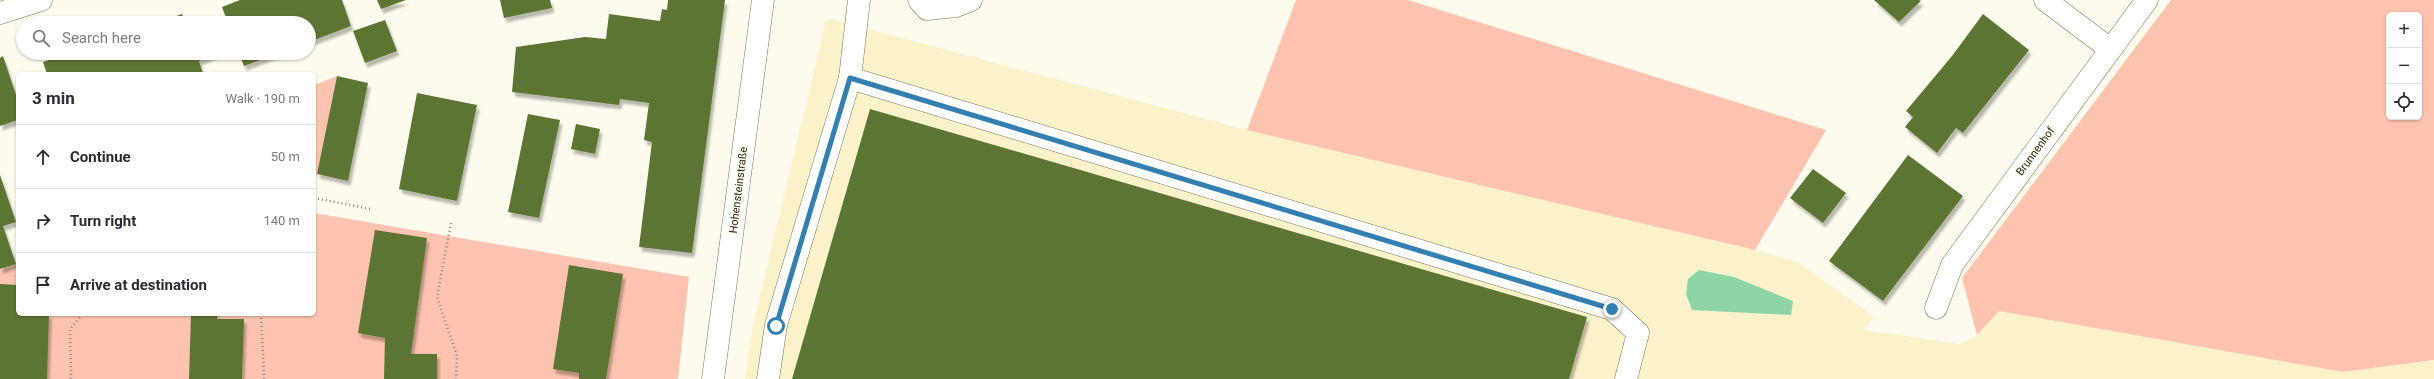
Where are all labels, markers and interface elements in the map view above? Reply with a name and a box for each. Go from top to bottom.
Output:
map controls [2386,12,2422,120]
button: + [2386,12,2422,48]
search box [16,16,316,60]
icon: search [30,27,52,49]
text: Search here [62,29,141,47]
button: − [2386,48,2422,84]
button: locate [2386,84,2422,120]
text: 3 min [32,88,75,108]
text: Walk · 190 m [225,91,300,106]
street label: Brunnenhof [2013,124,2057,178]
icon: ahead [32,146,54,168]
street label: Hohensteinstraße [727,146,750,234]
text: Continue [70,148,131,166]
text: 50 m [271,149,300,164]
icon: right [32,210,54,232]
text: Turn right [70,212,136,230]
text: 140 m [263,213,300,228]
icon: arrive [32,274,54,296]
text: Arrive at destination [70,276,207,294]
route end [1603,300,1621,318]
route start [767,317,785,335]

